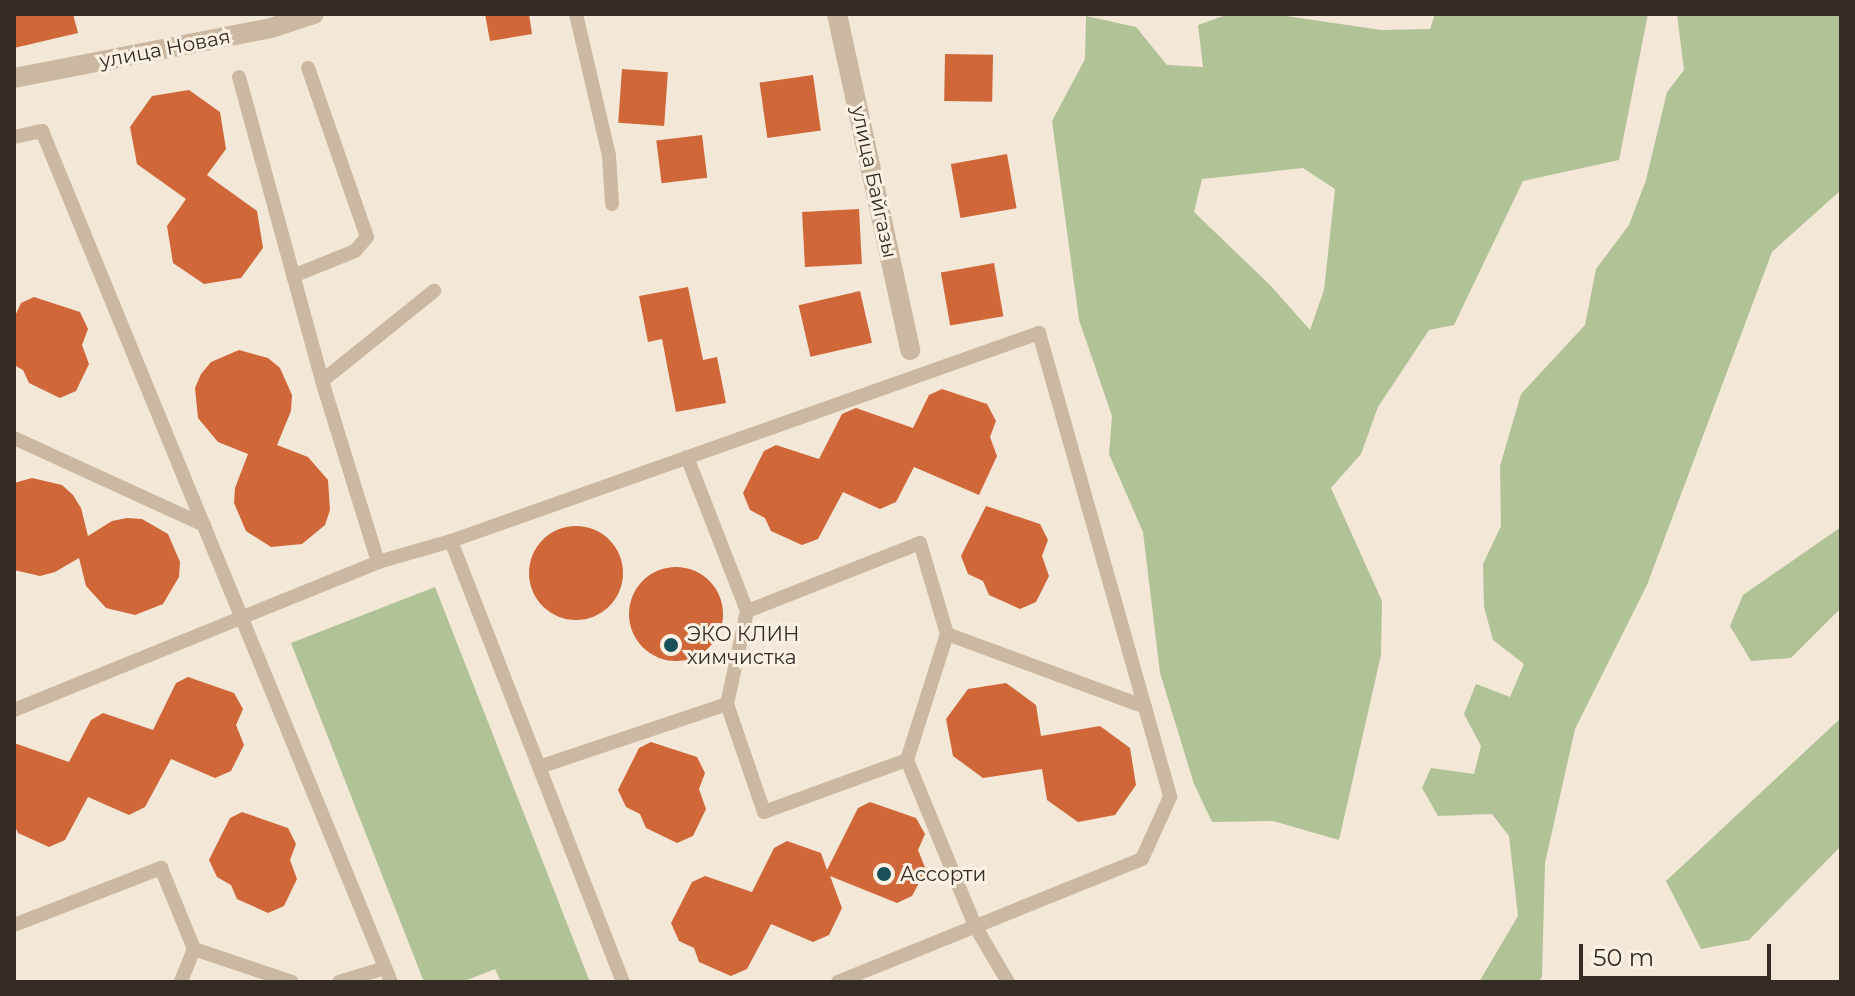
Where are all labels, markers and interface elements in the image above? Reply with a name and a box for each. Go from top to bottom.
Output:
street label: улица Новая [98,25,232,73]
street label: улица Байгазы [846,104,902,260]
place label: ЭКО КЛИН химчистка [687,622,799,669]
marker: ЭКО КЛИН химчистка [662,636,680,654]
place label: Ассорти [900,862,986,886]
marker: Ассорти [875,865,893,883]
scale bar [1583,928,1775,978]
text: 50 m [1593,943,1654,972]

